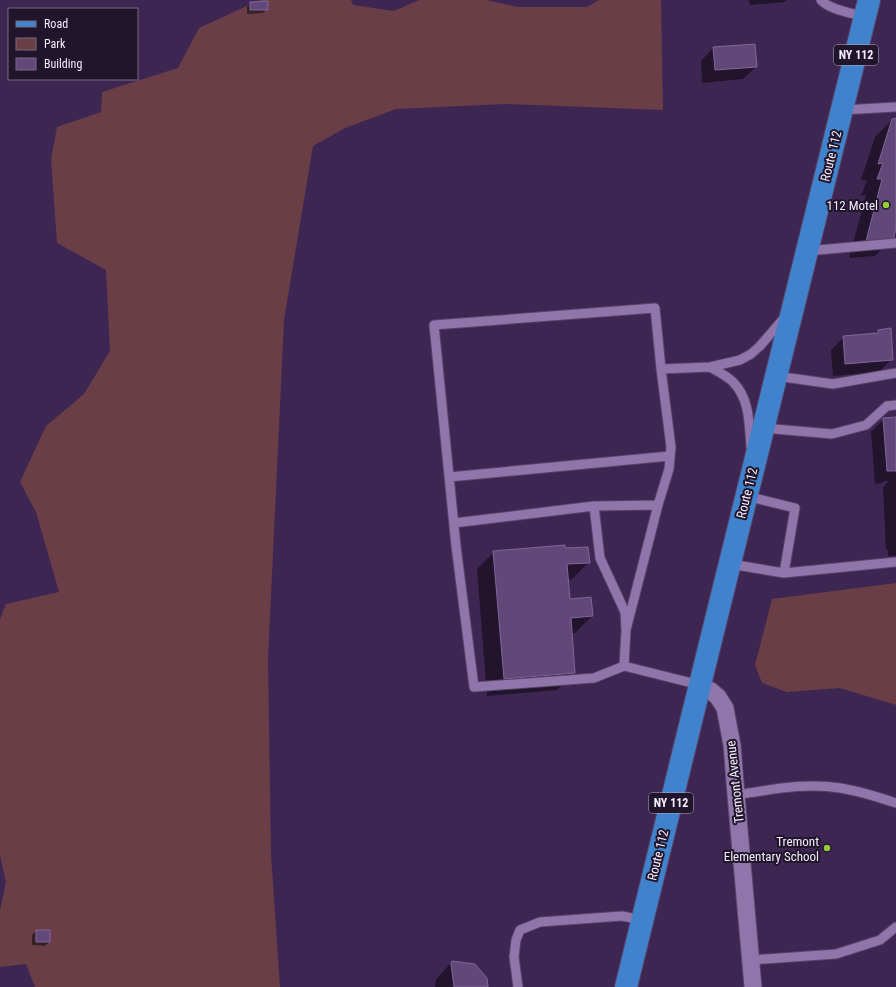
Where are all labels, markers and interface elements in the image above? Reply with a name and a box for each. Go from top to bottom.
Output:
legend [8,8,138,80]
text: Road [44,17,68,31]
text: Park [44,37,66,51]
road number: NY 112 [834,45,878,65]
text: Building [44,57,82,71]
street label: Route 112 [817,129,845,183]
place label: 112 Motel [826,198,878,213]
marker: 112 Motel [881,200,891,210]
street label: Route 112 [733,466,761,520]
street label: Tremont Avenue [723,740,747,824]
road number: NY 112 [649,793,693,813]
street label: Route 112 [644,828,672,882]
place label: Tremont Elementary School [724,834,819,864]
marker: Tremont Elementary School [822,843,832,853]

